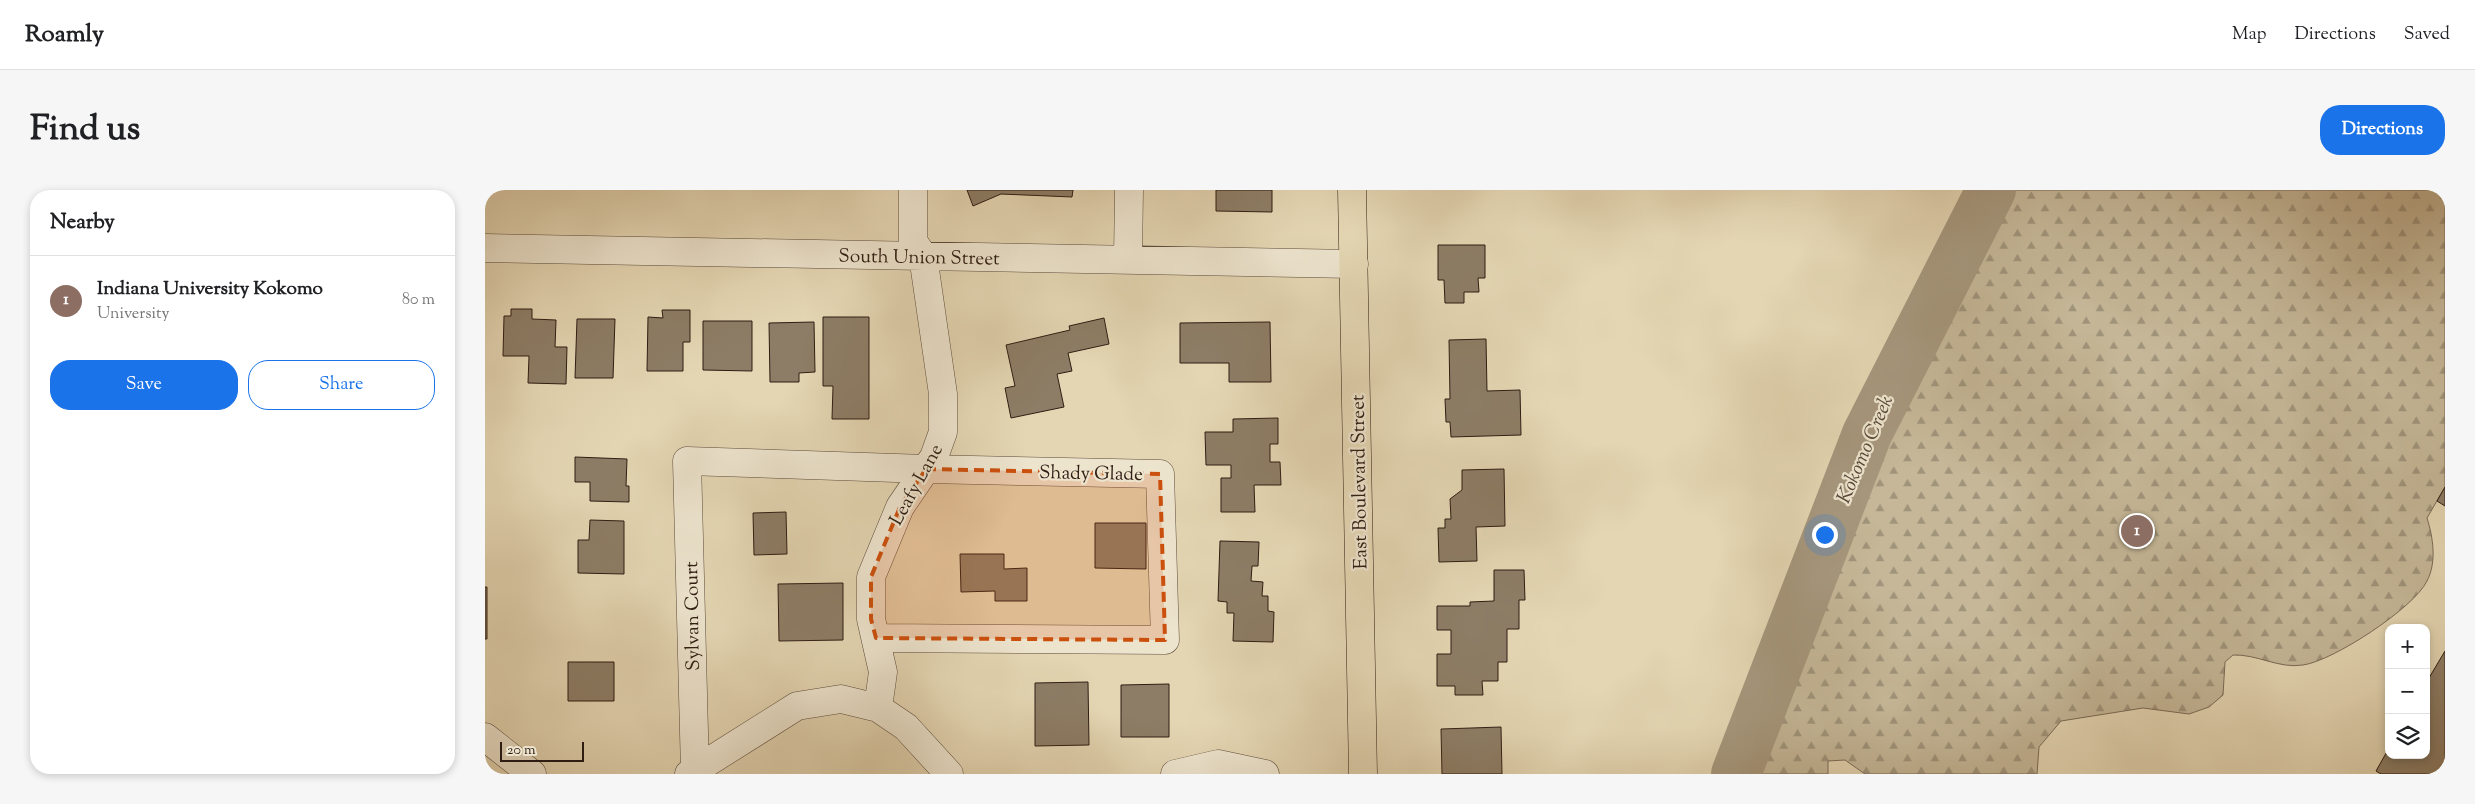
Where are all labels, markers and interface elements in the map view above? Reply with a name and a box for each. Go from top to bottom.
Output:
text: Roamly [25,18,104,52]
text: Map [2232,22,2267,48]
text: Directions [2295,22,2376,48]
text: Saved [2404,22,2450,48]
text: Find us [30,105,140,156]
button: Directions [2320,105,2445,155]
text: Nearby [50,208,115,238]
street label: South Union Street [838,244,1000,273]
text: Indiana University Kokomo [97,276,323,303]
text: 1 [63,289,69,312]
text: 80 m [402,289,435,312]
text: University [97,303,170,326]
button: Save [50,360,238,410]
button: Share [248,360,435,410]
water label: Kokomo Creek [1831,391,1902,508]
street label: East Boulevard Street [1345,394,1376,569]
street label: Leafy Lane [884,440,951,531]
street label: Shady Glade [1039,460,1143,489]
pin: 1 [2121,512,2153,550]
your location [1812,522,1838,548]
street label: Sylvan Court [679,560,708,671]
map controls [2385,624,2430,759]
button: + [2385,624,2430,669]
button: − [2385,669,2430,714]
button: layers [2385,714,2430,759]
scale bar [500,739,584,762]
text: 20 m [507,741,536,761]

